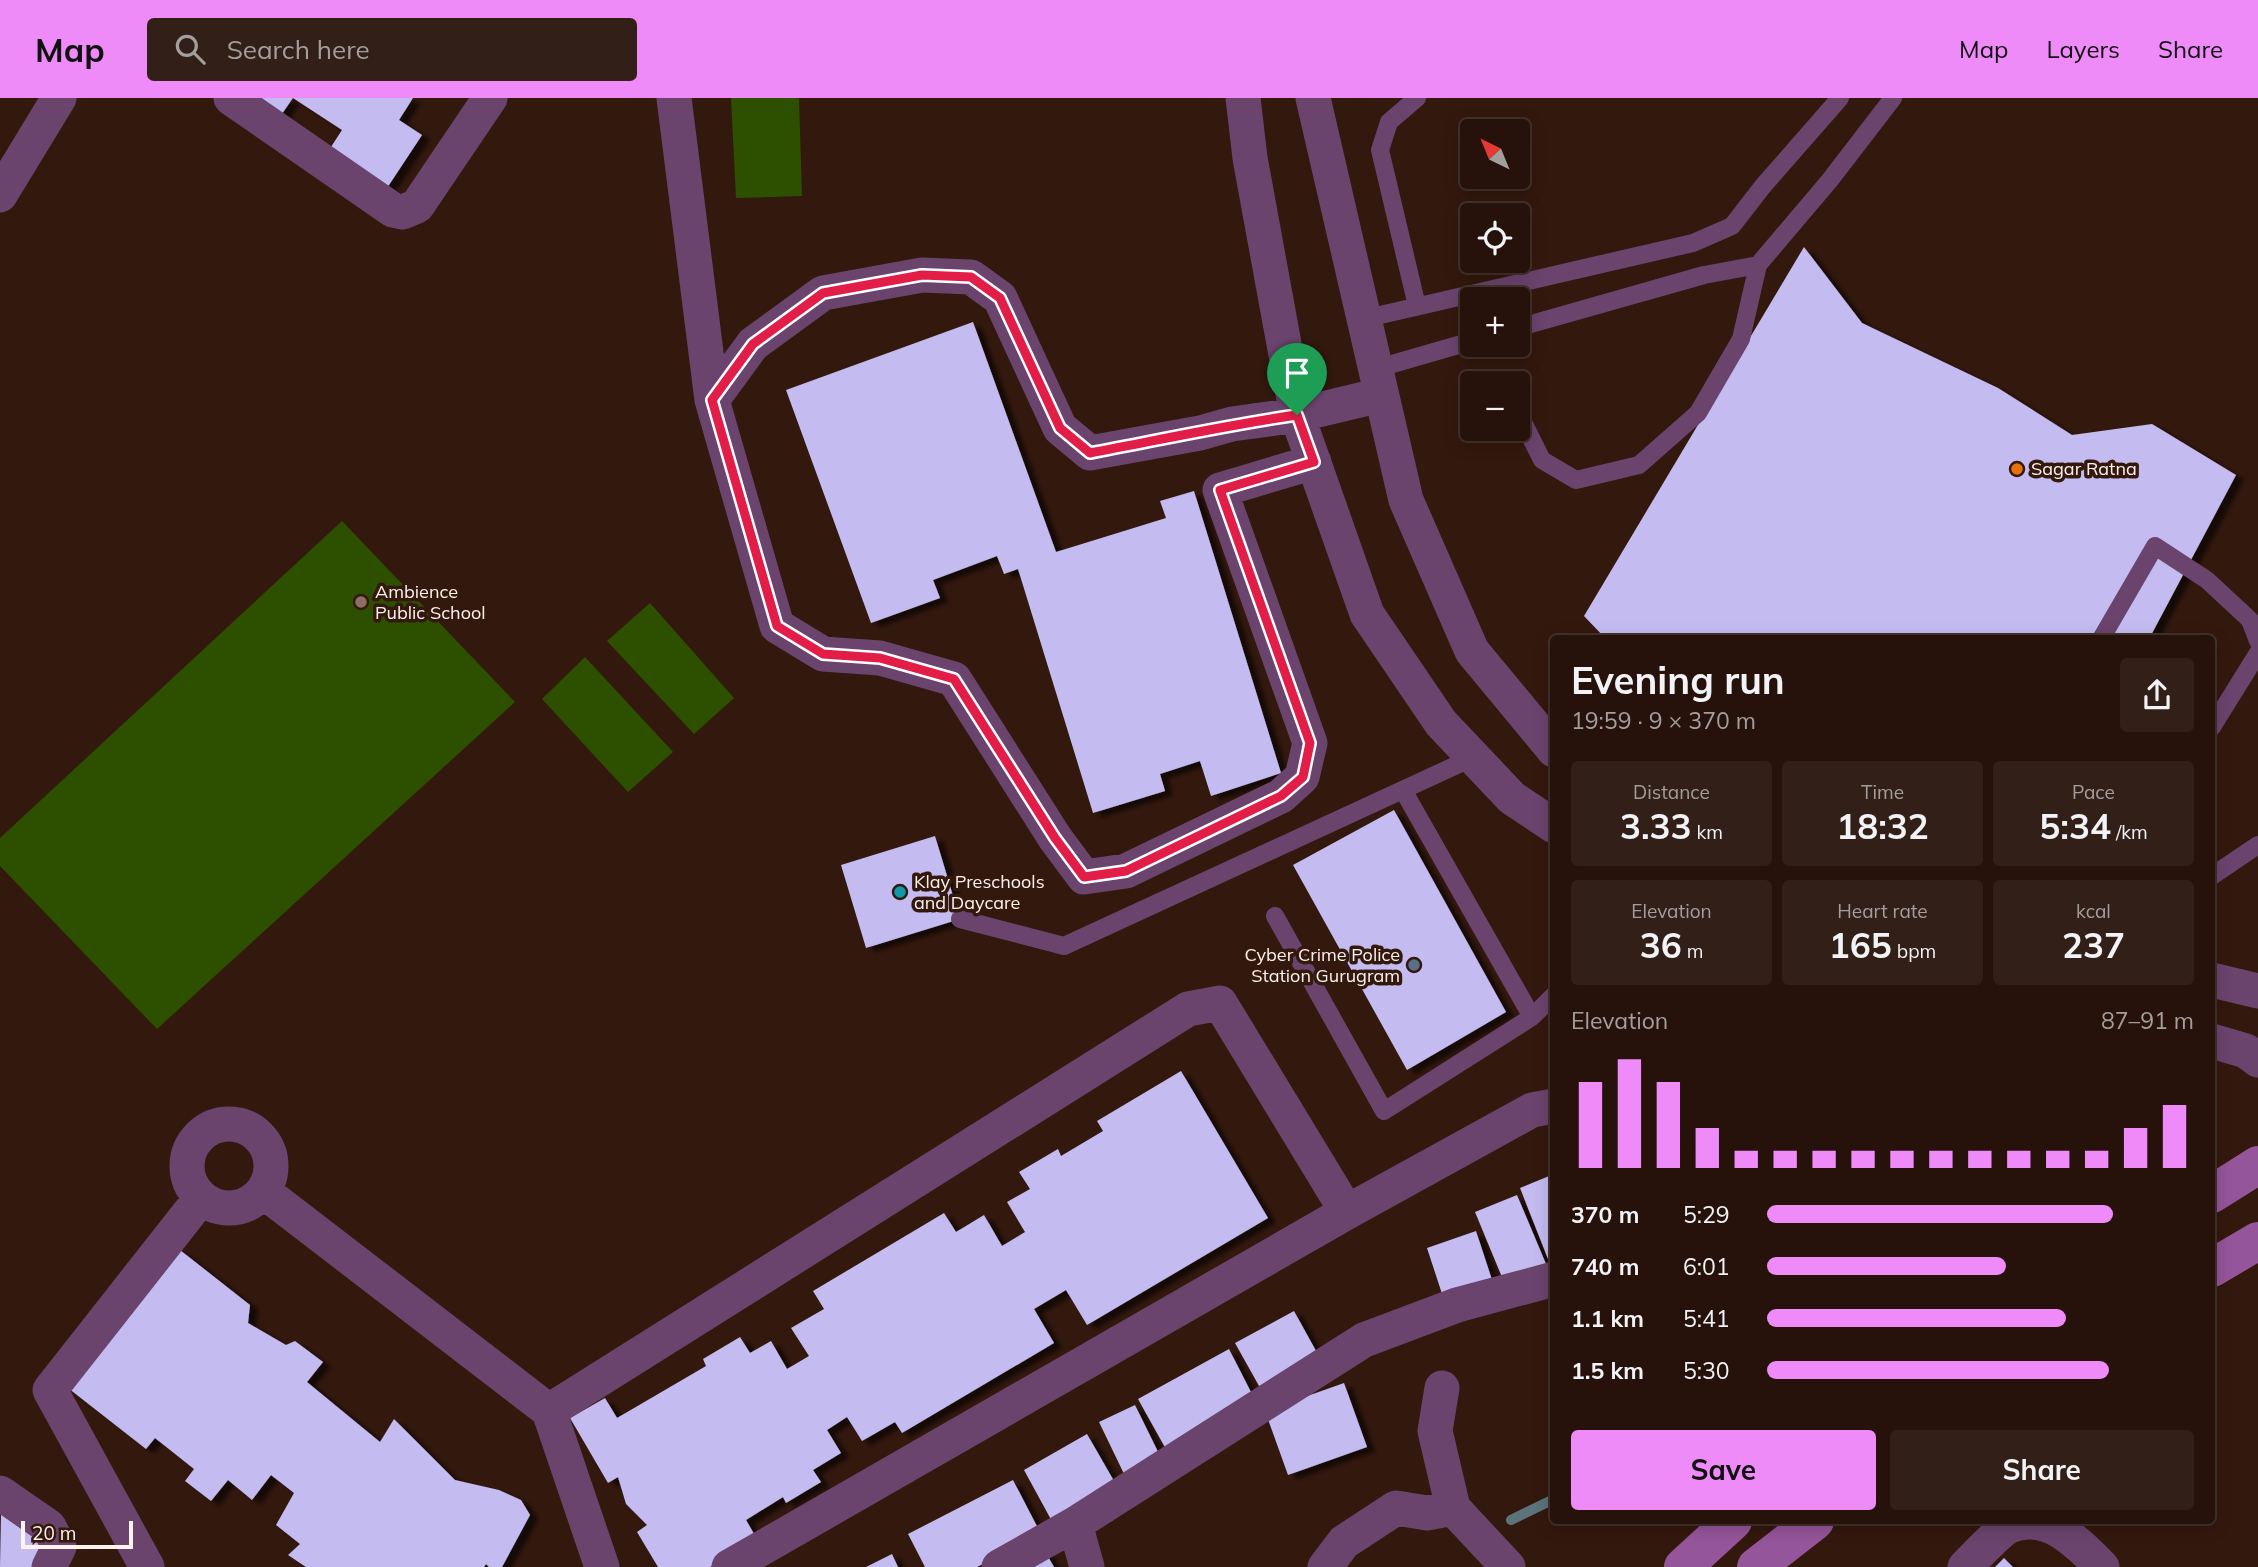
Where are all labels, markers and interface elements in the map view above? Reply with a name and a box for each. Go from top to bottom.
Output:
search box [147,18,637,81]
text: Map [35,29,105,70]
icon: search [171,30,209,68]
text: Search here [227,33,370,66]
text: Map [1959,34,2008,64]
text: Layers [2046,34,2120,64]
text: Share [2158,34,2223,64]
north arrow [1460,119,1530,189]
map controls [1460,119,1530,441]
button: locate [1460,203,1530,273]
button: + [1460,287,1530,357]
pin [1267,343,1327,415]
icon: arrive [1278,354,1316,392]
button: − [1460,371,1530,441]
place label: Sagar Ratna [2031,457,2137,480]
marker: Sagar Ratna [2009,461,2025,477]
place label: Ambience Public School [375,580,485,624]
marker: Ambience Public School [353,594,369,610]
text: Evening run [1571,656,1785,704]
button: share [2120,658,2194,732]
text: 19:59 · 9 × 370 m [1571,706,1756,735]
text: Distance [1633,780,1710,804]
text: Time [1861,780,1904,804]
text: Pace [2072,780,2115,804]
text: 3.33 [1620,804,1692,848]
text: 18:32 [1836,804,1929,848]
text: 5:34 [2039,804,2111,848]
text: km [1692,820,1723,844]
text: /km [2111,820,2148,844]
place label: Klay Preschools and Daycare [914,870,1045,914]
marker: Klay Preschools and Daycare [892,884,908,900]
text: Elevation [1631,899,1712,923]
text: Heart rate [1837,899,1928,923]
text: kcal [2076,899,2111,923]
text: 36 [1640,923,1682,967]
text: 165 [1829,923,1892,967]
text: 237 [2062,923,2125,967]
text: m [1682,939,1703,963]
text: bpm [1892,939,1936,963]
place label: Cyber Crime Police Station Gurugram [1245,943,1400,987]
marker: Cyber Crime Police Station Gurugram [1406,957,1422,973]
text: Elevation [1571,1006,1668,1035]
text: 87–91 m [2101,1006,2194,1035]
text: 370 m [1571,1200,1639,1229]
text: 5:29 [1683,1200,1730,1229]
text: 740 m [1571,1252,1639,1281]
text: 6:01 [1683,1252,1730,1281]
text: 1.1 km [1571,1304,1644,1333]
text: 5:41 [1683,1304,1730,1333]
text: 1.5 km [1571,1356,1644,1385]
text: 5:30 [1683,1356,1730,1385]
button: Save [1571,1430,1876,1510]
button: Share [1890,1430,2194,1510]
scale bar [21,1518,133,1550]
text: 20 m [32,1521,76,1545]

